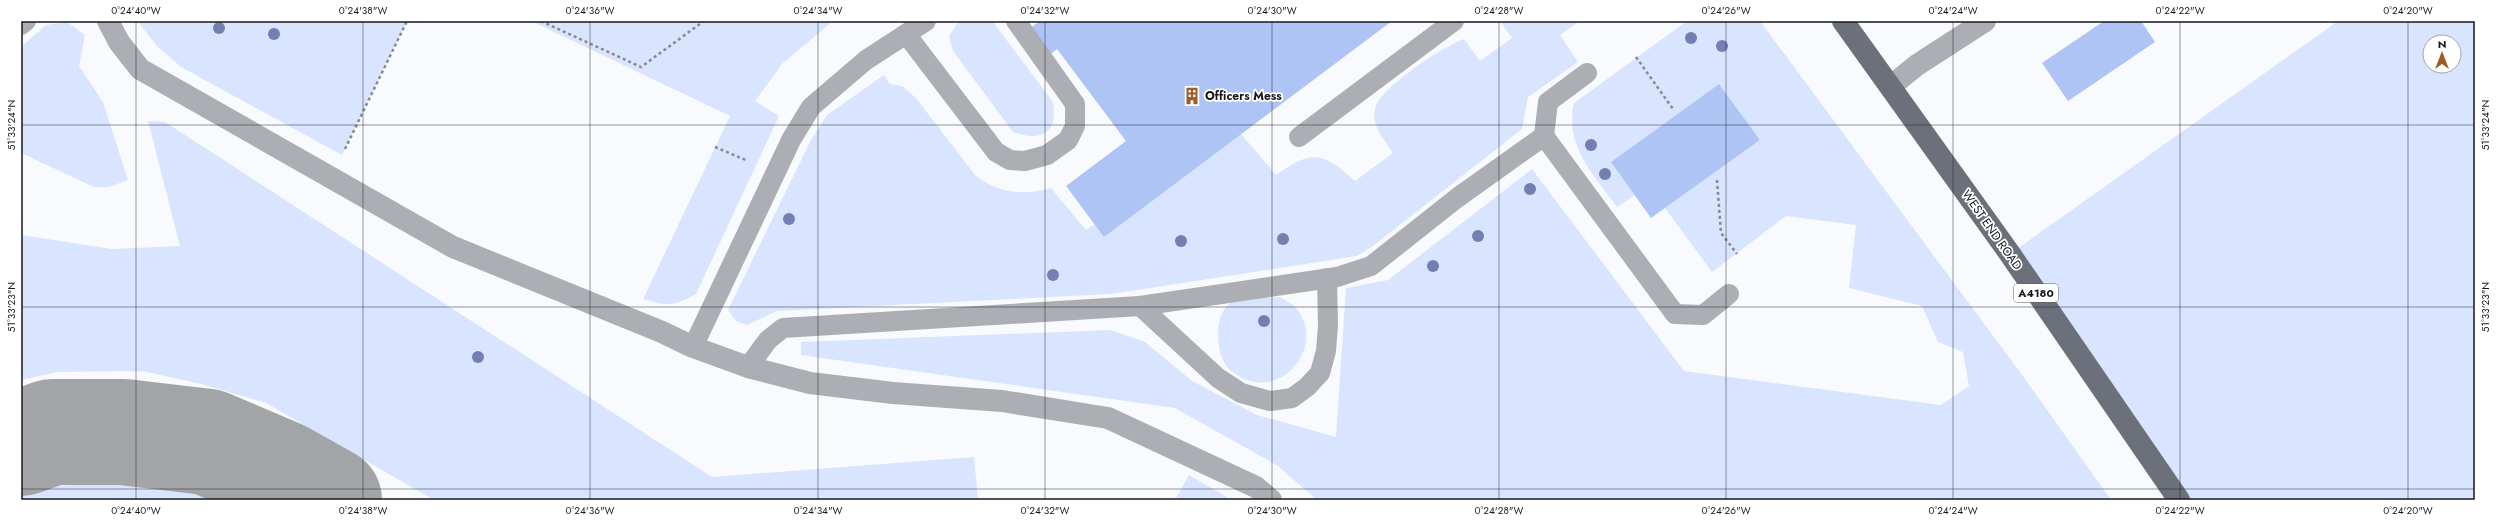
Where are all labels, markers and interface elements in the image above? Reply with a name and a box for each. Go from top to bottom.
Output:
text: 0°24'40"W [111,3,161,18]
text: 0°24'38"W [339,3,387,18]
text: 0°24'36"W [566,3,615,18]
text: 0°24'34"W [794,3,843,18]
text: 0°24'32"W [1021,3,1070,18]
text: 0°24'30"W [1247,3,1297,18]
text: 0°24'28"W [1475,3,1524,18]
text: 0°24'26"W [1701,3,1751,18]
text: 0°24'24"W [1928,3,1978,18]
text: 0°24'22"W [2155,3,2205,18]
text: 0°24'20"W [2383,3,2433,18]
north arrow [2422,34,2462,74]
text: N [2438,36,2446,52]
building icon: Officers Mess [1182,86,1202,106]
place label: Officers Mess [1205,87,1282,105]
text: 51°33'24"N [4,100,19,150]
text: 51°33'24"N [2478,100,2493,150]
street label: WEST END ROAD [1958,186,2026,274]
text: 51°33'23"N [4,282,19,332]
text: 51°33'23"N [2478,282,2493,332]
road number: A4180 [2014,284,2058,302]
text: 0°24'40"W [111,503,161,518]
text: 0°24'38"W [339,503,387,518]
text: 0°24'36"W [566,503,615,518]
text: 0°24'34"W [794,503,843,518]
text: 0°24'32"W [1021,503,1070,518]
text: 0°24'30"W [1247,503,1297,518]
text: 0°24'28"W [1475,503,1524,518]
text: 0°24'26"W [1701,503,1751,518]
text: 0°24'24"W [1928,503,1978,518]
text: 0°24'22"W [2155,503,2205,518]
text: 0°24'20"W [2383,503,2433,518]

